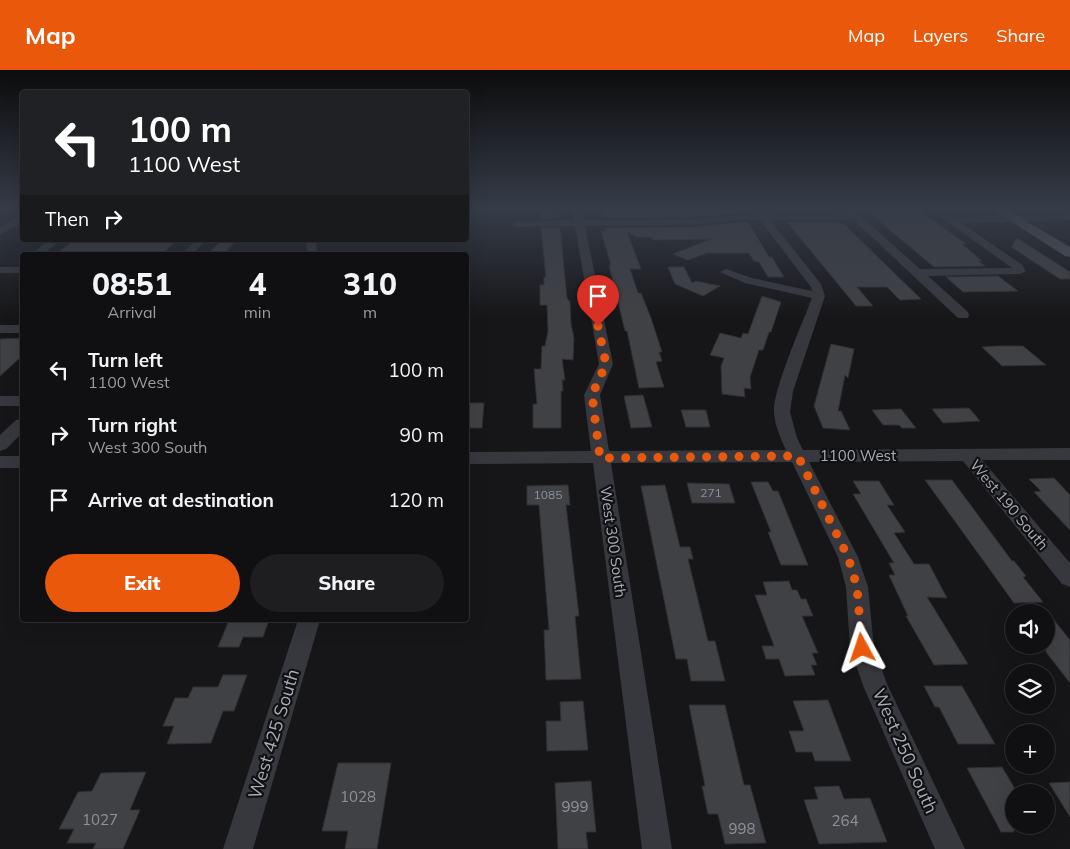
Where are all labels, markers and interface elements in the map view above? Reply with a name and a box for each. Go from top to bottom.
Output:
text: Map [25,20,76,50]
text: Map [848,24,885,47]
text: Layers [913,24,968,47]
text: Share [996,24,1045,47]
text: 100 m [128,107,232,151]
icon: left [45,110,110,175]
text: 1100 West [128,150,240,178]
icon: right [99,205,127,233]
text: Then [45,207,89,231]
text: 08:51 [92,265,172,303]
text: 4 [248,265,266,303]
text: 310 [343,265,397,303]
pin [577,275,619,326]
icon: arrive [584,282,612,310]
text: Arrival [107,302,156,322]
text: min [244,302,271,322]
text: m [363,302,377,322]
text: Turn left [88,348,163,372]
icon: left [45,356,73,384]
text: 100 m [388,358,444,382]
text: 1100 West [88,372,170,392]
text: Turn right [88,413,177,437]
icon: right [45,421,73,449]
text: 90 m [400,423,444,447]
text: West 300 South [88,437,207,457]
street label: 1100 West [820,446,896,465]
street label: West 190 South [966,456,1053,554]
street label: West 300 South [596,485,631,599]
house number: 271 [700,485,722,500]
icon: arrive [45,486,73,514]
house number: 1085 [534,487,562,502]
text: Arrive at destination [88,488,274,512]
text: 120 m [388,488,444,512]
button: Exit [45,554,240,612]
button: Share [250,554,444,612]
map controls [1005,604,1055,834]
button: sound [1005,604,1055,654]
position arrow [835,621,887,673]
button: layers [1005,664,1055,714]
street label: West 425 South [243,666,304,801]
street label: West 250 South [868,685,943,817]
button: + [1005,724,1055,774]
button: − [1005,784,1055,834]
house number: 1028 [340,787,376,806]
house number: 999 [561,797,589,816]
house number: 1027 [82,810,118,829]
house number: 264 [831,811,859,830]
house number: 998 [728,819,756,838]

